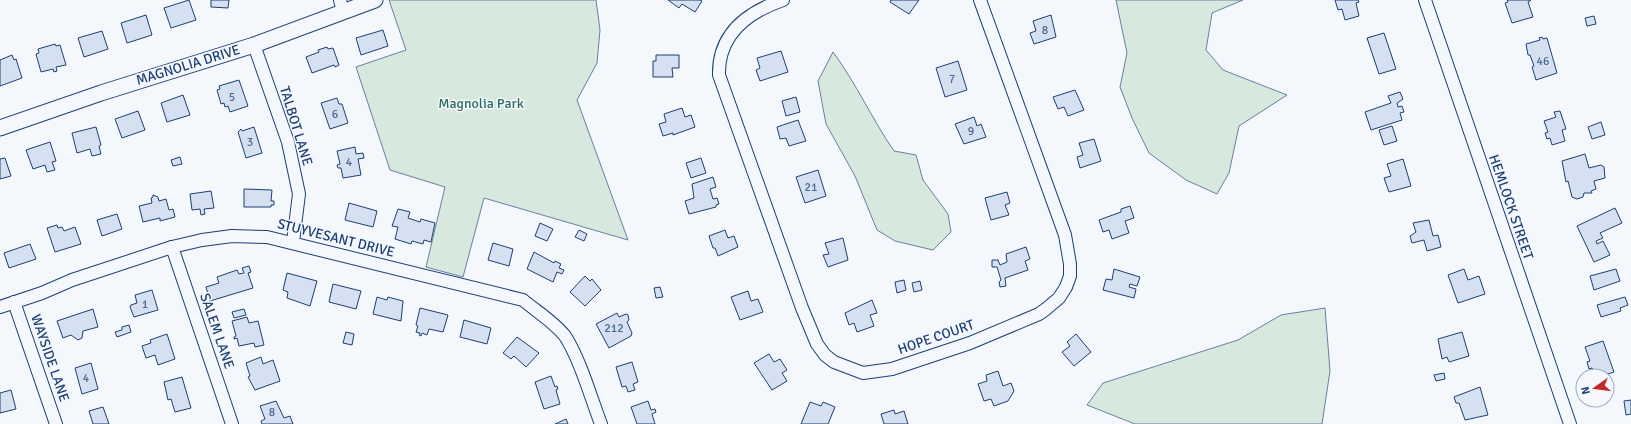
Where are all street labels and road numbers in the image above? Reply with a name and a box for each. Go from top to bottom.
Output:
street label: MAGNOLIA DRIVE [134,41,242,89]
street label: TALBOT LANE [276,84,316,168]
street label: HEMLOCK STREET [1485,152,1537,262]
street label: STUYVESANT DRIVE [276,215,396,261]
street label: SALEM LANE [196,291,238,371]
street label: WAYSIDE LANE [27,312,73,404]
street label: HOPE COURT [896,316,977,358]

